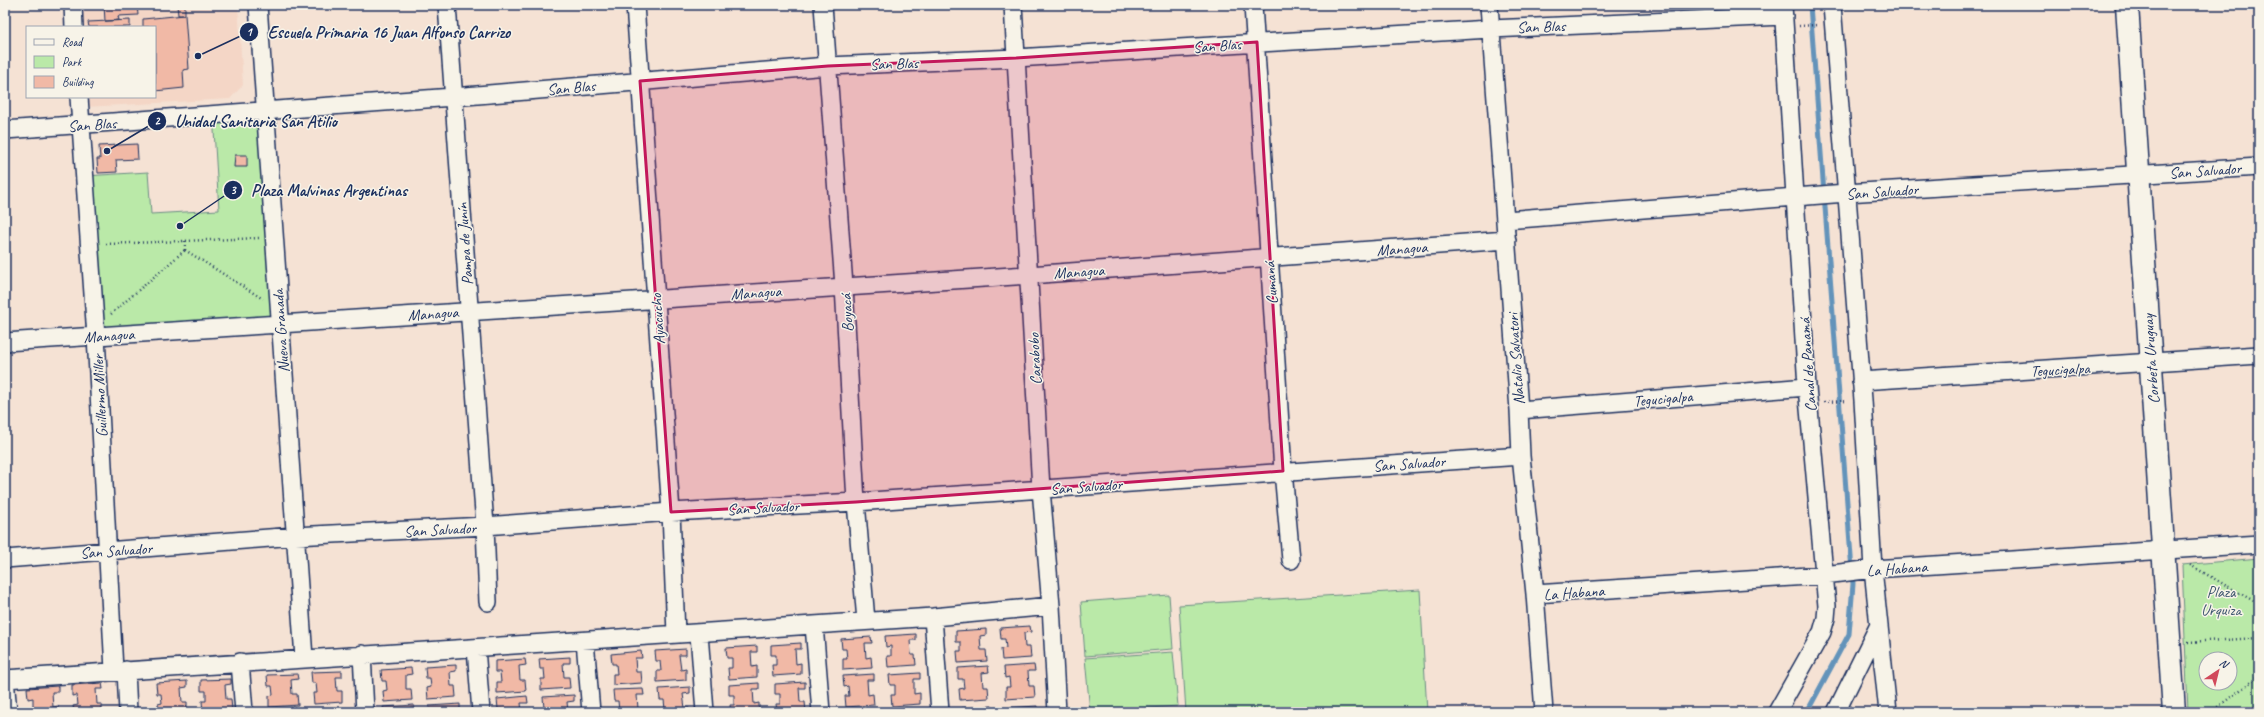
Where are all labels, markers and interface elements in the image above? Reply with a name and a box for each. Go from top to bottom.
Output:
street label: San Blas [1516,16,1567,38]
callout: Escuela Primaria 16 Juan Alfonso Carrizo [239,17,519,46]
text: Escuela Primaria 16 Juan Alfonso Carrizo [268,22,512,43]
text: 1 [246,24,253,40]
legend [26,26,156,98]
text: Road [62,34,84,50]
street label: San Blas [1192,34,1243,58]
street label: San Blas [869,53,920,75]
text: Park [62,54,83,70]
text: Building [62,74,94,90]
street label: San Blas [546,76,598,100]
callout: Unidad Sanitaria San Atilio [147,107,345,136]
text: Unidad Sanitaria San Atilio [175,111,339,132]
street label: San Blas [67,113,118,137]
text: 2 [154,113,161,129]
street label: San Salvador [2168,158,2243,183]
callout: Plaza Malvinas Argentinas [223,175,415,204]
street label: San Salvador [1845,179,1920,204]
text: Plaza Malvinas Argentinas [251,180,409,201]
text: 3 [230,182,237,198]
street label: Pampa de Junín [452,201,478,286]
street label: Managua [1376,237,1429,261]
street label: Cumaná [1259,259,1282,305]
street label: Managua [1053,260,1106,284]
street label: Managua [730,281,783,305]
street label: Nueva Granada [268,287,294,373]
street label: Boyacá [836,291,858,333]
street label: Ayacucho [646,292,670,345]
street label: Managua [407,302,460,326]
street label: Natalio Salvatori [1503,310,1529,405]
street label: Corbeta Uruguay [2138,312,2164,405]
street label: Canal de Panamá [1795,315,1821,413]
street label: Managua [83,324,136,348]
street label: Carabobo [1024,331,1046,385]
street label: Guillermo Miller [88,352,112,438]
street label: Tegucigalpa [2030,358,2092,382]
street label: Tegucigalpa [1633,386,1695,412]
street label: San Salvador [1372,451,1447,476]
street label: San Salvador [1049,474,1124,499]
street label: San Salvador [727,496,801,520]
street label: San Salvador [404,518,478,542]
street label: San Salvador [79,538,154,563]
street label: La Habana [1866,557,1929,581]
street label: La Habana [1543,581,1606,605]
park label: Plaza Urquiza [2201,582,2243,620]
north arrow [2198,651,2238,691]
text: N [2217,655,2232,672]

